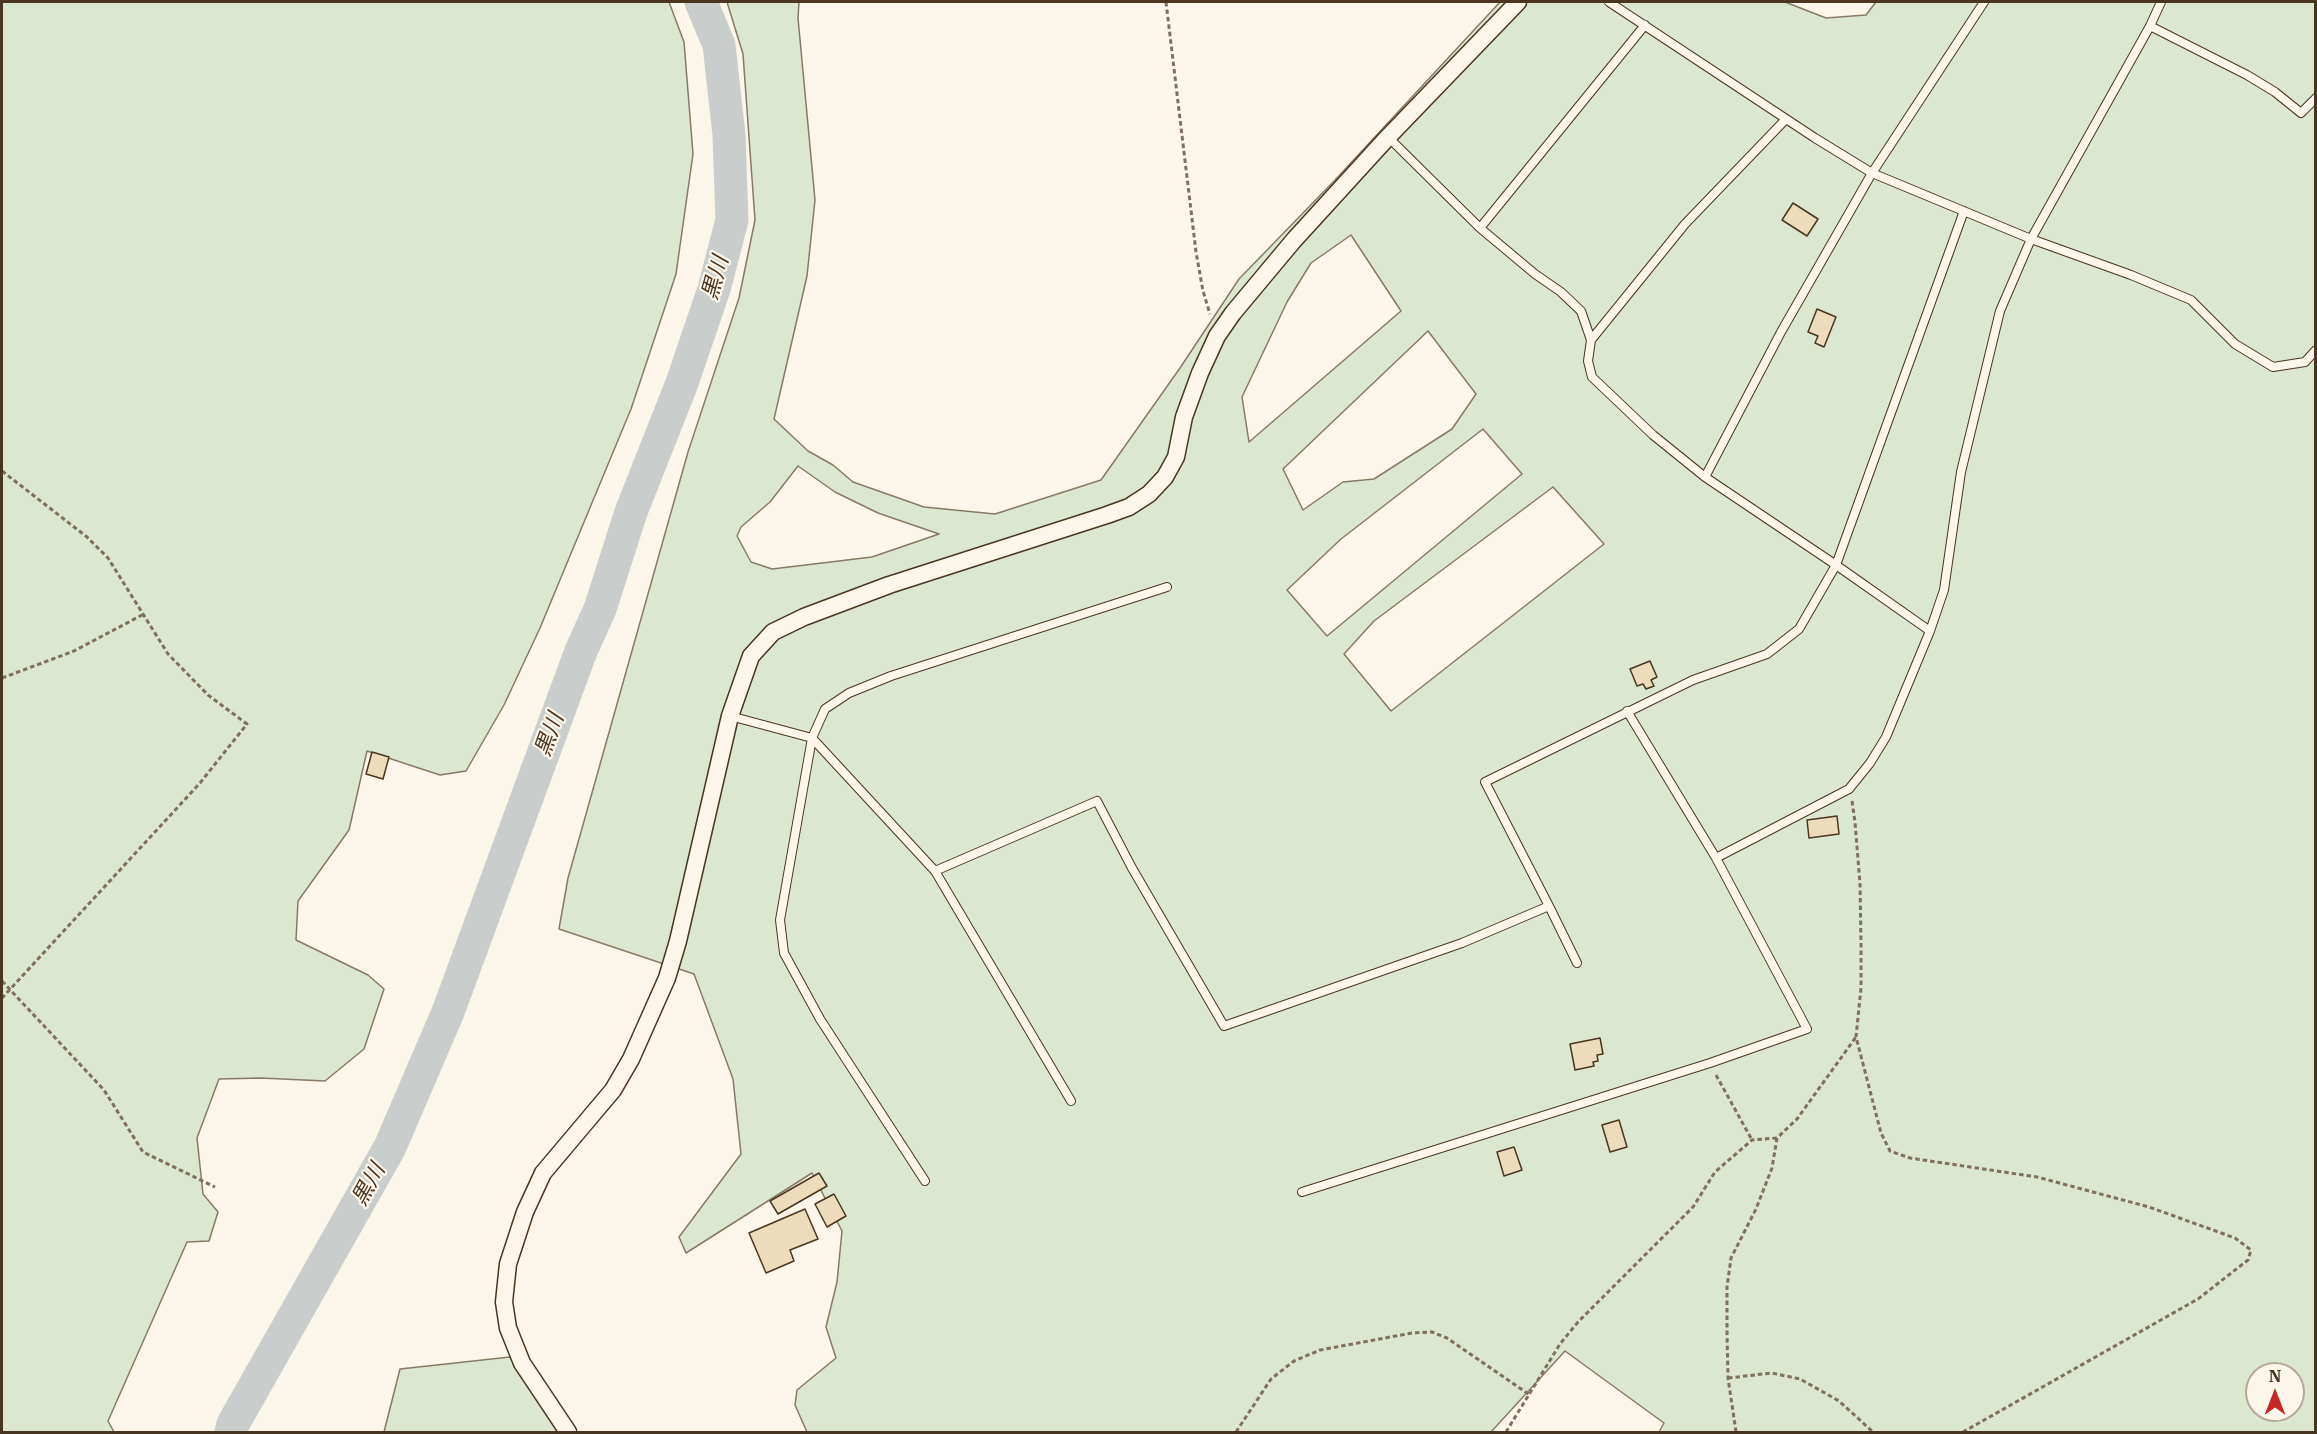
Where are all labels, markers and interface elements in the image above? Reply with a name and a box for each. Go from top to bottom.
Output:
water label: 黒川 [697,253,735,303]
water label: 黒川 [530,710,570,760]
water label: 黒川 [347,1159,391,1211]
north arrow [2245,1362,2305,1422]
text: N [2269,1366,2281,1386]

